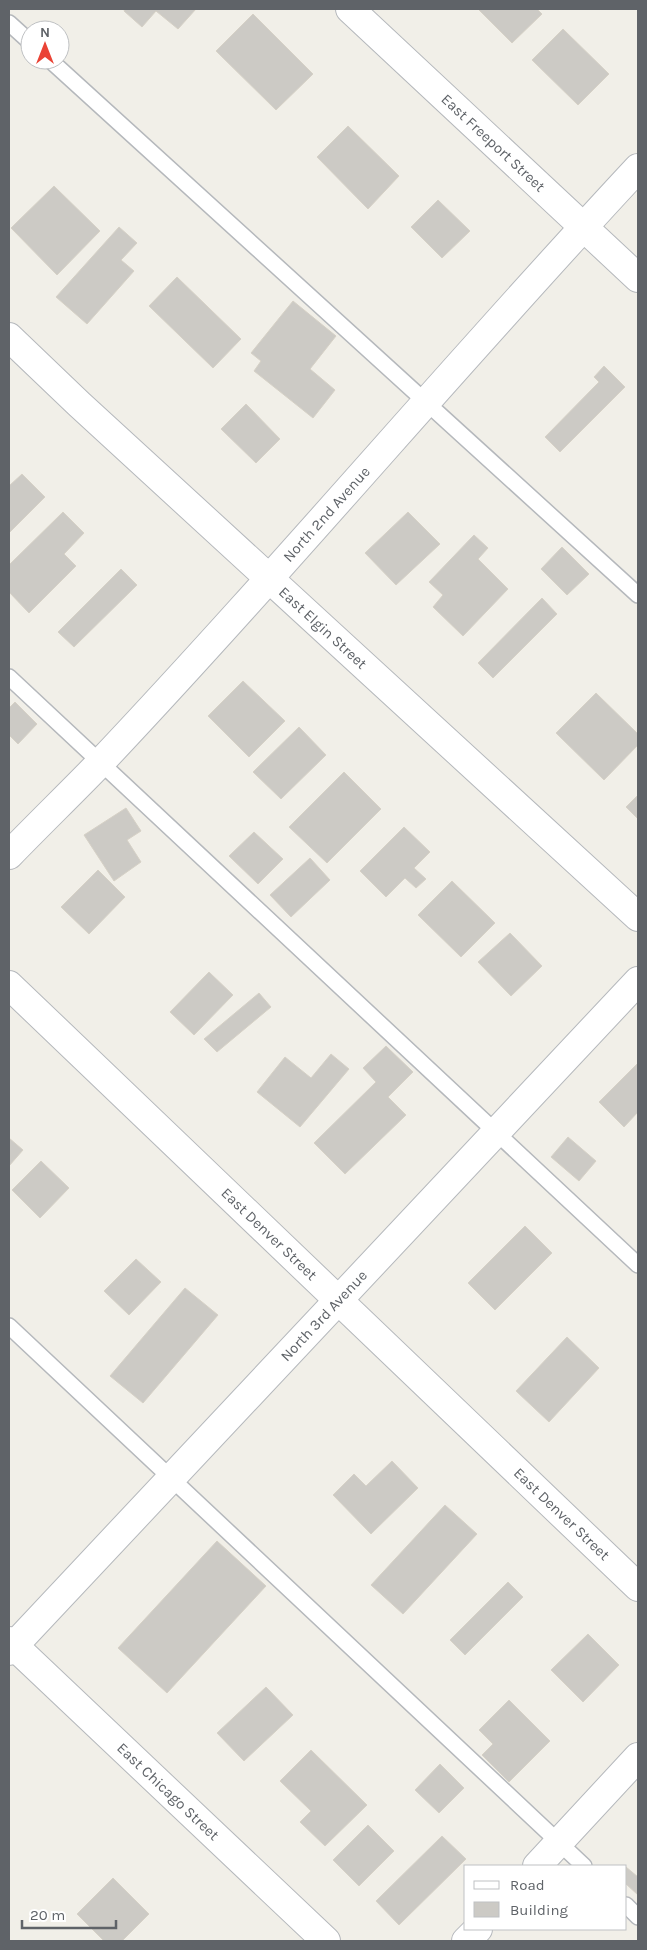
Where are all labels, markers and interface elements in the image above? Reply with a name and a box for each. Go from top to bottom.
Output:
north arrow [20,20,70,70]
text: N [40,24,50,41]
street label: East Freeport Street [438,90,549,196]
street label: North 2nd Avenue [279,463,374,566]
street label: East Elgin Street [275,583,371,673]
street label: East Denver Street [217,1184,321,1284]
street label: North 3rd Avenue [277,1266,371,1365]
street label: East Denver Street [510,1464,614,1564]
street label: East Chicago Street [113,1739,223,1844]
legend [464,1865,627,1930]
text: Road [510,1876,545,1894]
scale bar [22,1898,116,1930]
text: Building [510,1901,568,1919]
text: 20 m [30,1906,65,1924]

